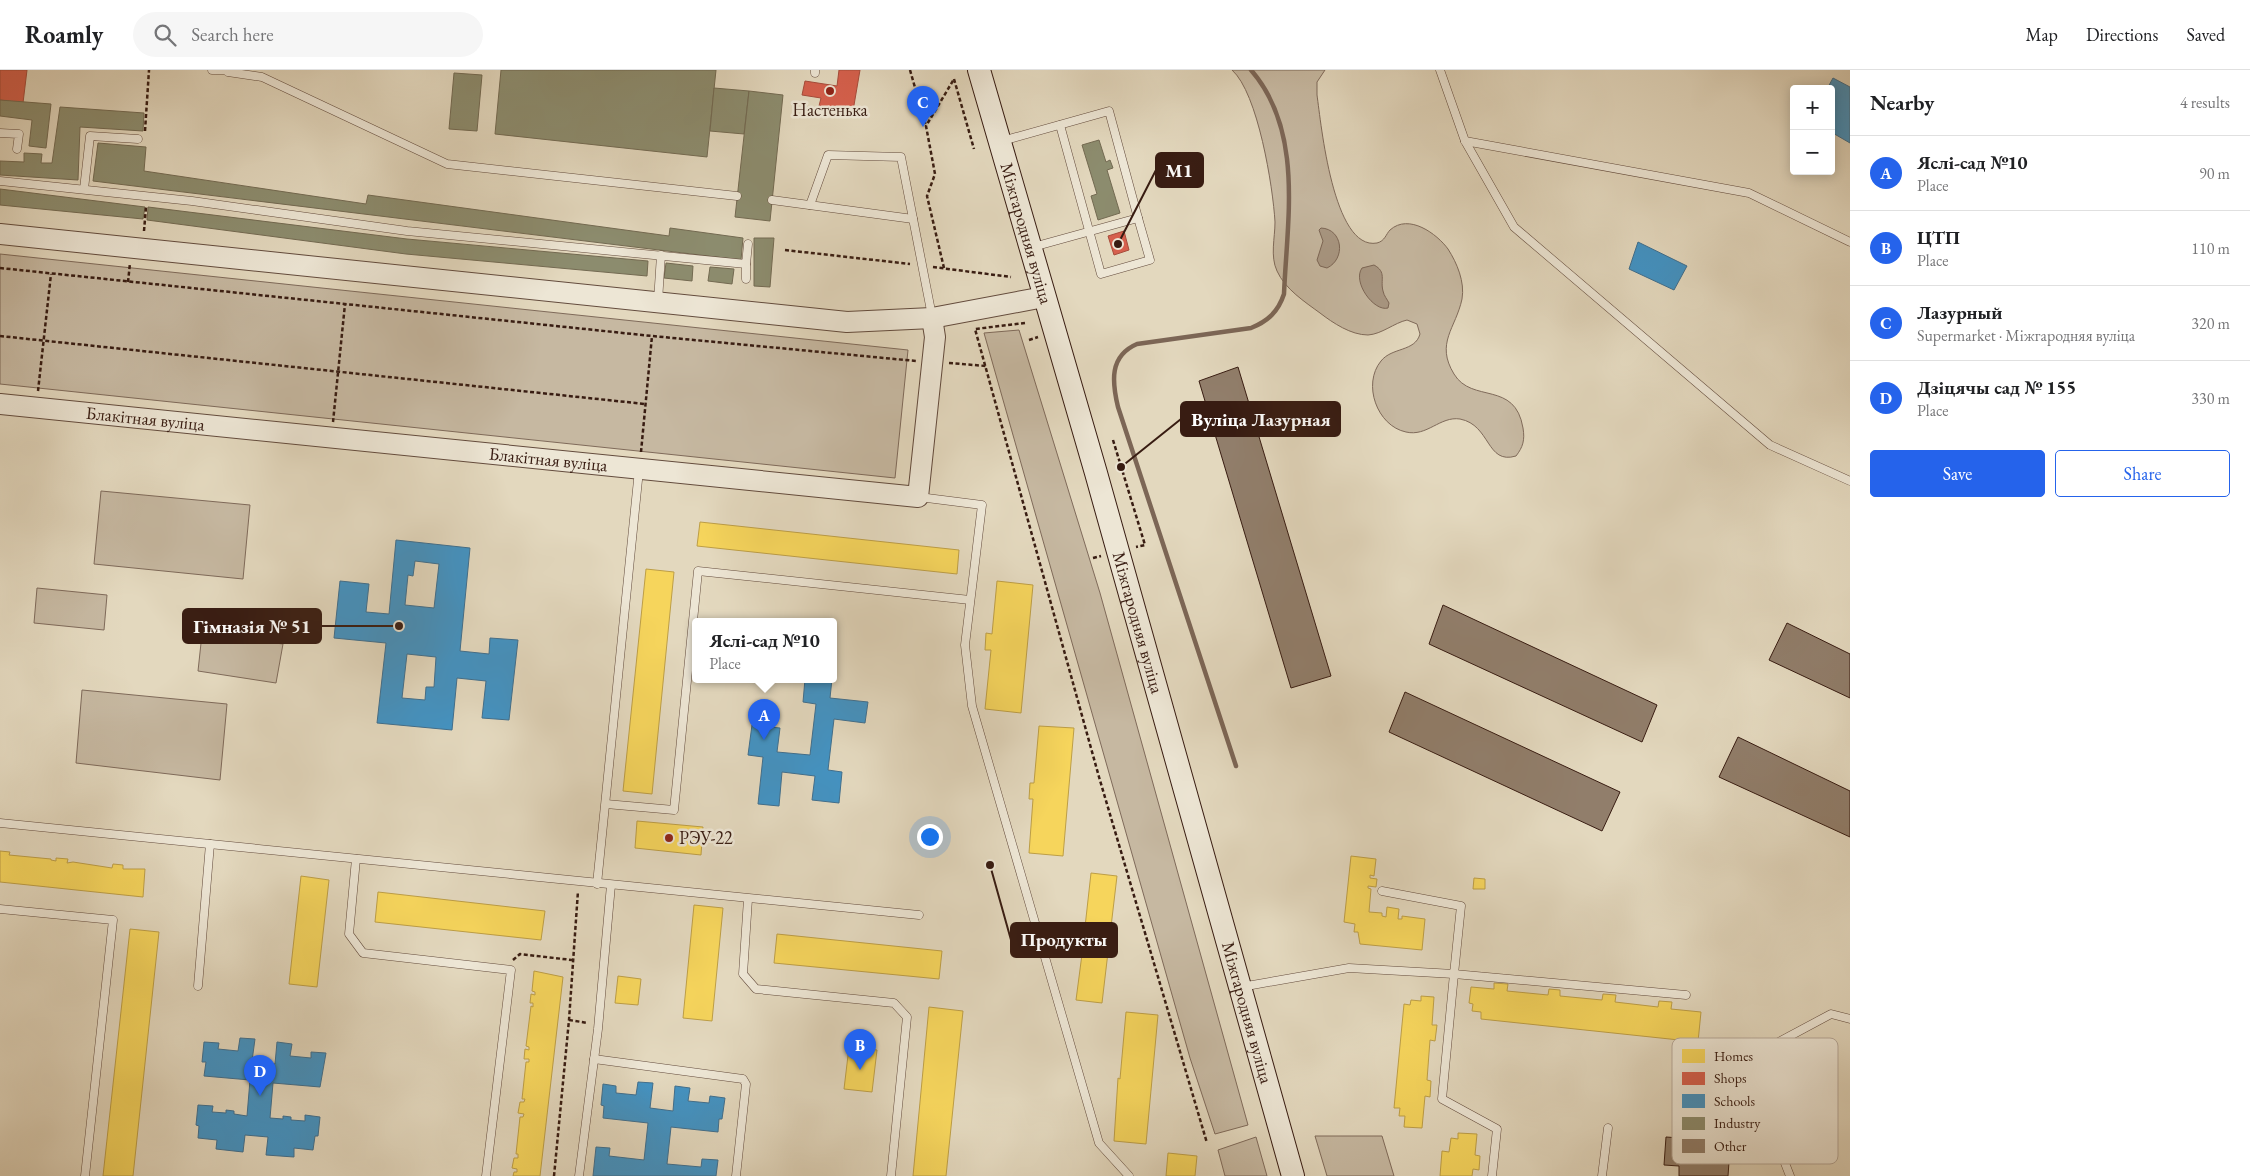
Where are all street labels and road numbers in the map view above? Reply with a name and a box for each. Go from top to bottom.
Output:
street label: Міжгародняя вуліца [995,160,1059,307]
street label: Блакітная вуліца [85,401,207,436]
street label: Блакітная вуліца [488,442,610,477]
street label: Міжгародняя вуліца [1108,549,1169,697]
street label: Міжгародняя вуліца [1217,939,1279,1087]

